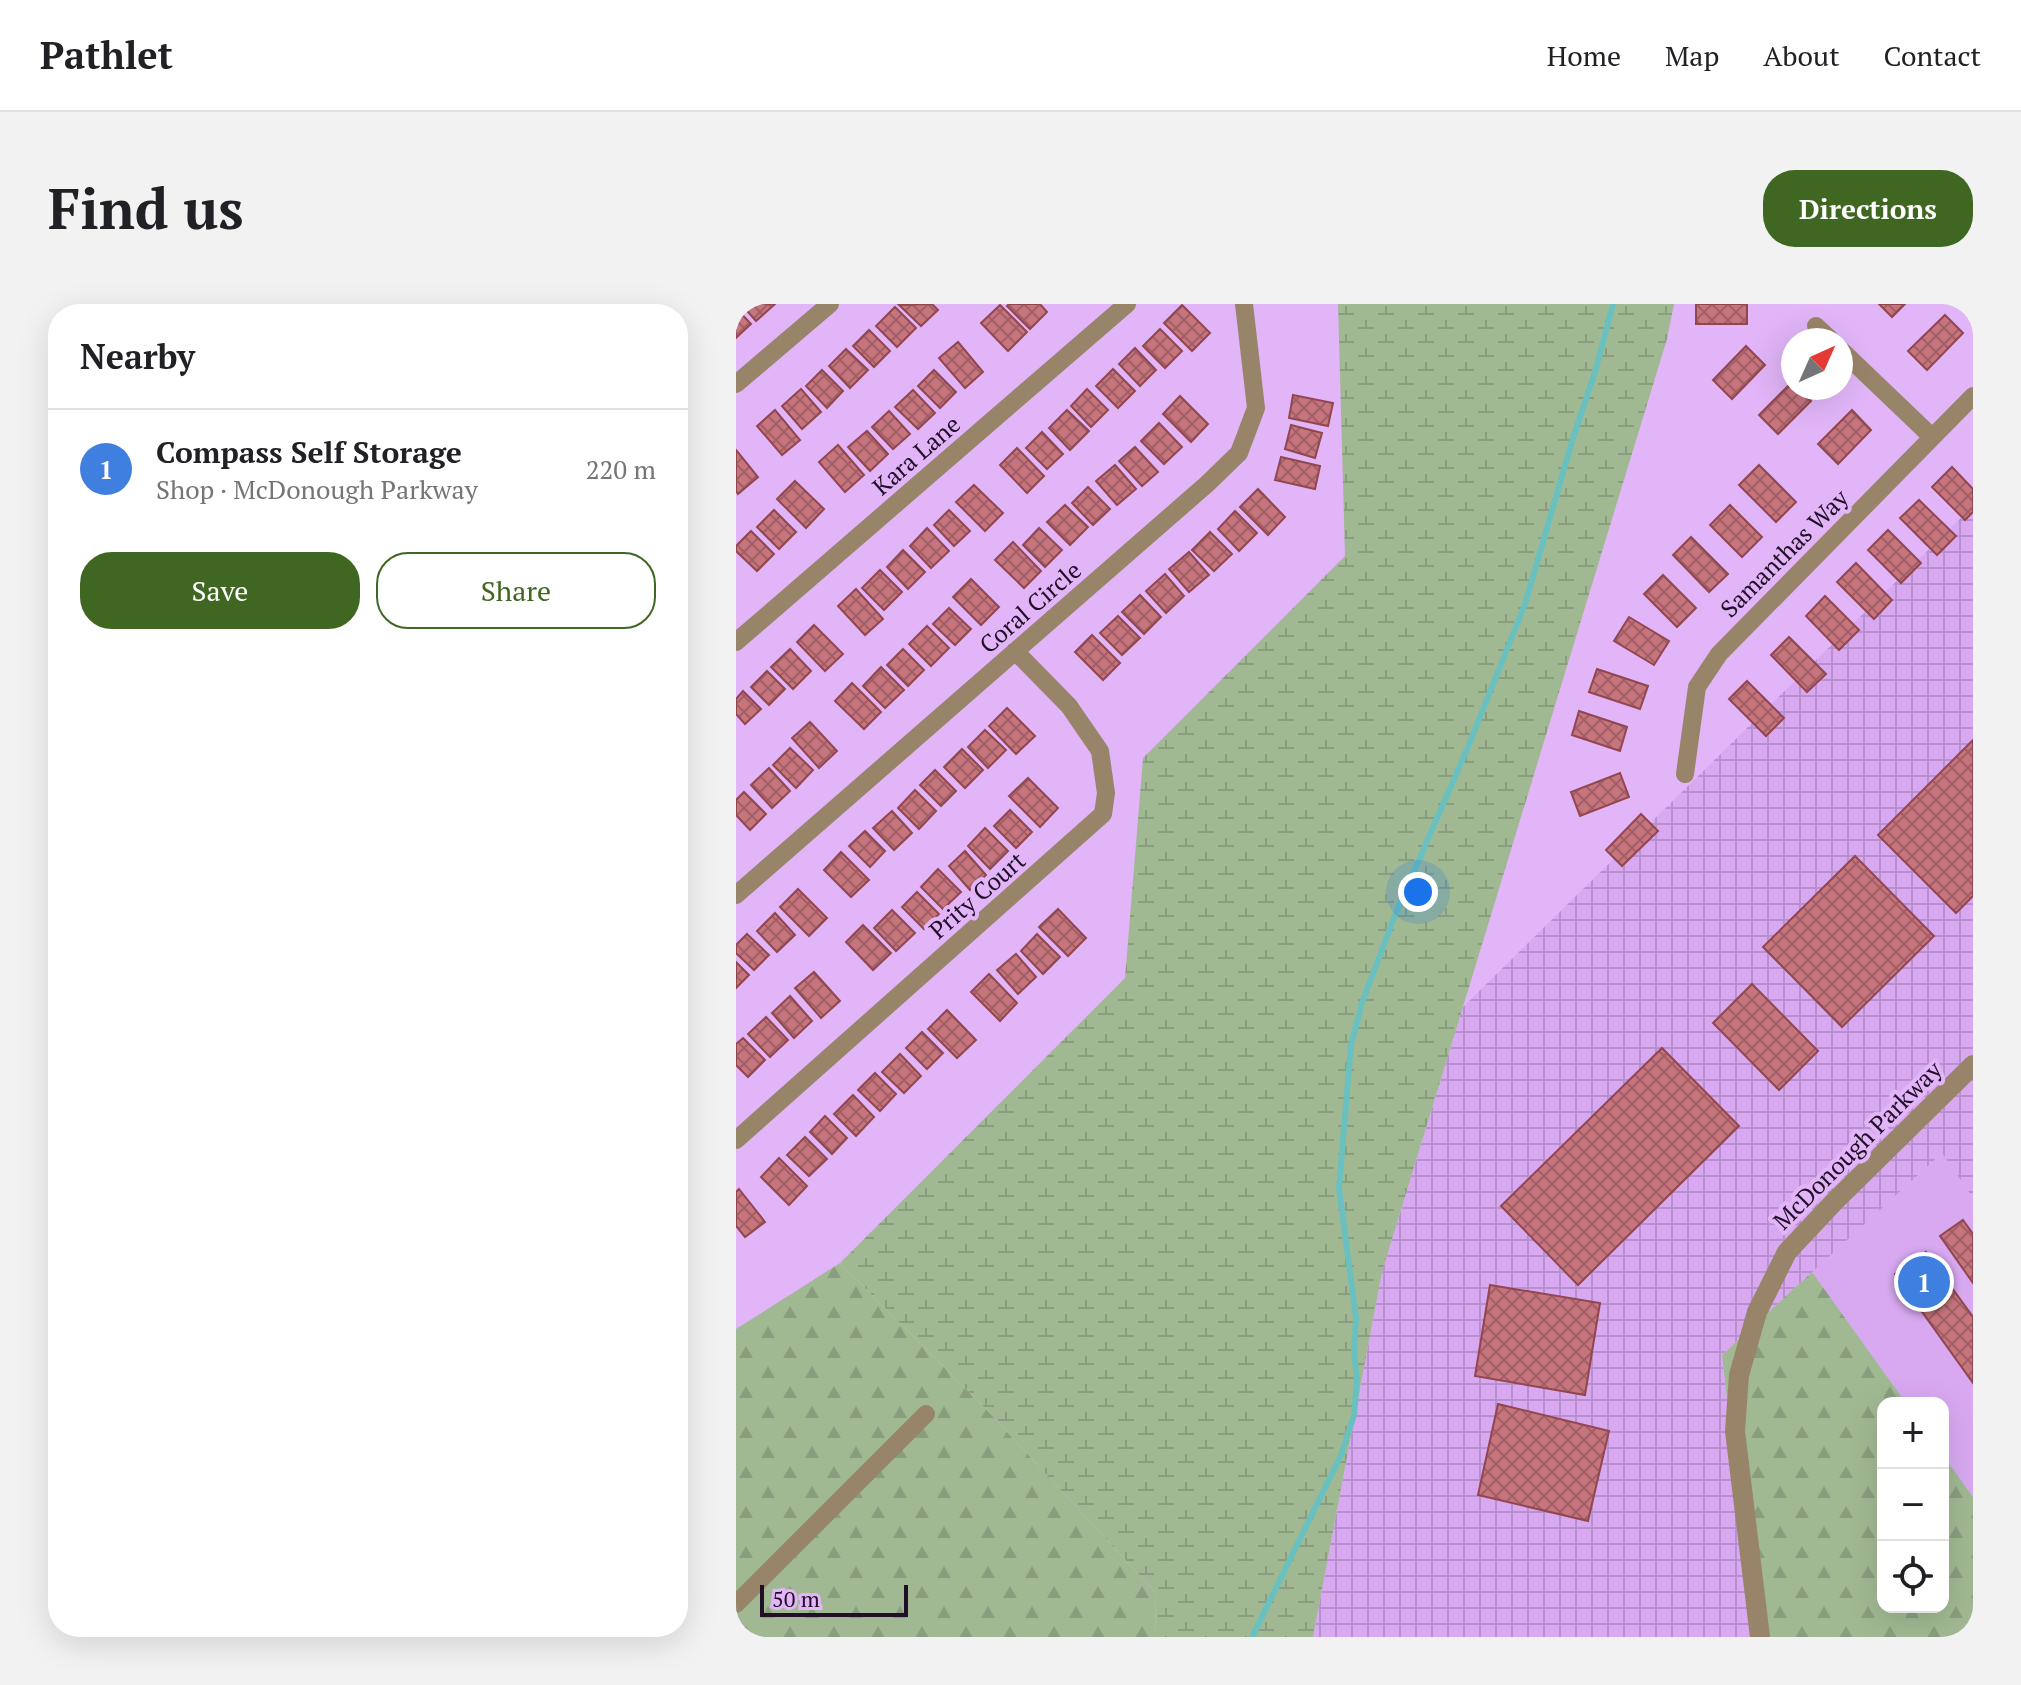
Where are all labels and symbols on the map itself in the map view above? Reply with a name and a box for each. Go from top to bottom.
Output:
north arrow [1781,328,1853,400]
street label: Kara Lane [865,408,967,502]
street label: Samanthas Way [1713,481,1856,624]
street label: Coral Circle [972,554,1088,660]
street label: Prity Court [922,844,1032,946]
your location [1398,872,1438,912]
street label: McDonough Parkway [1766,1053,1949,1236]
pin: 1 [1898,1252,1950,1312]
scale bar [760,1581,908,1617]

